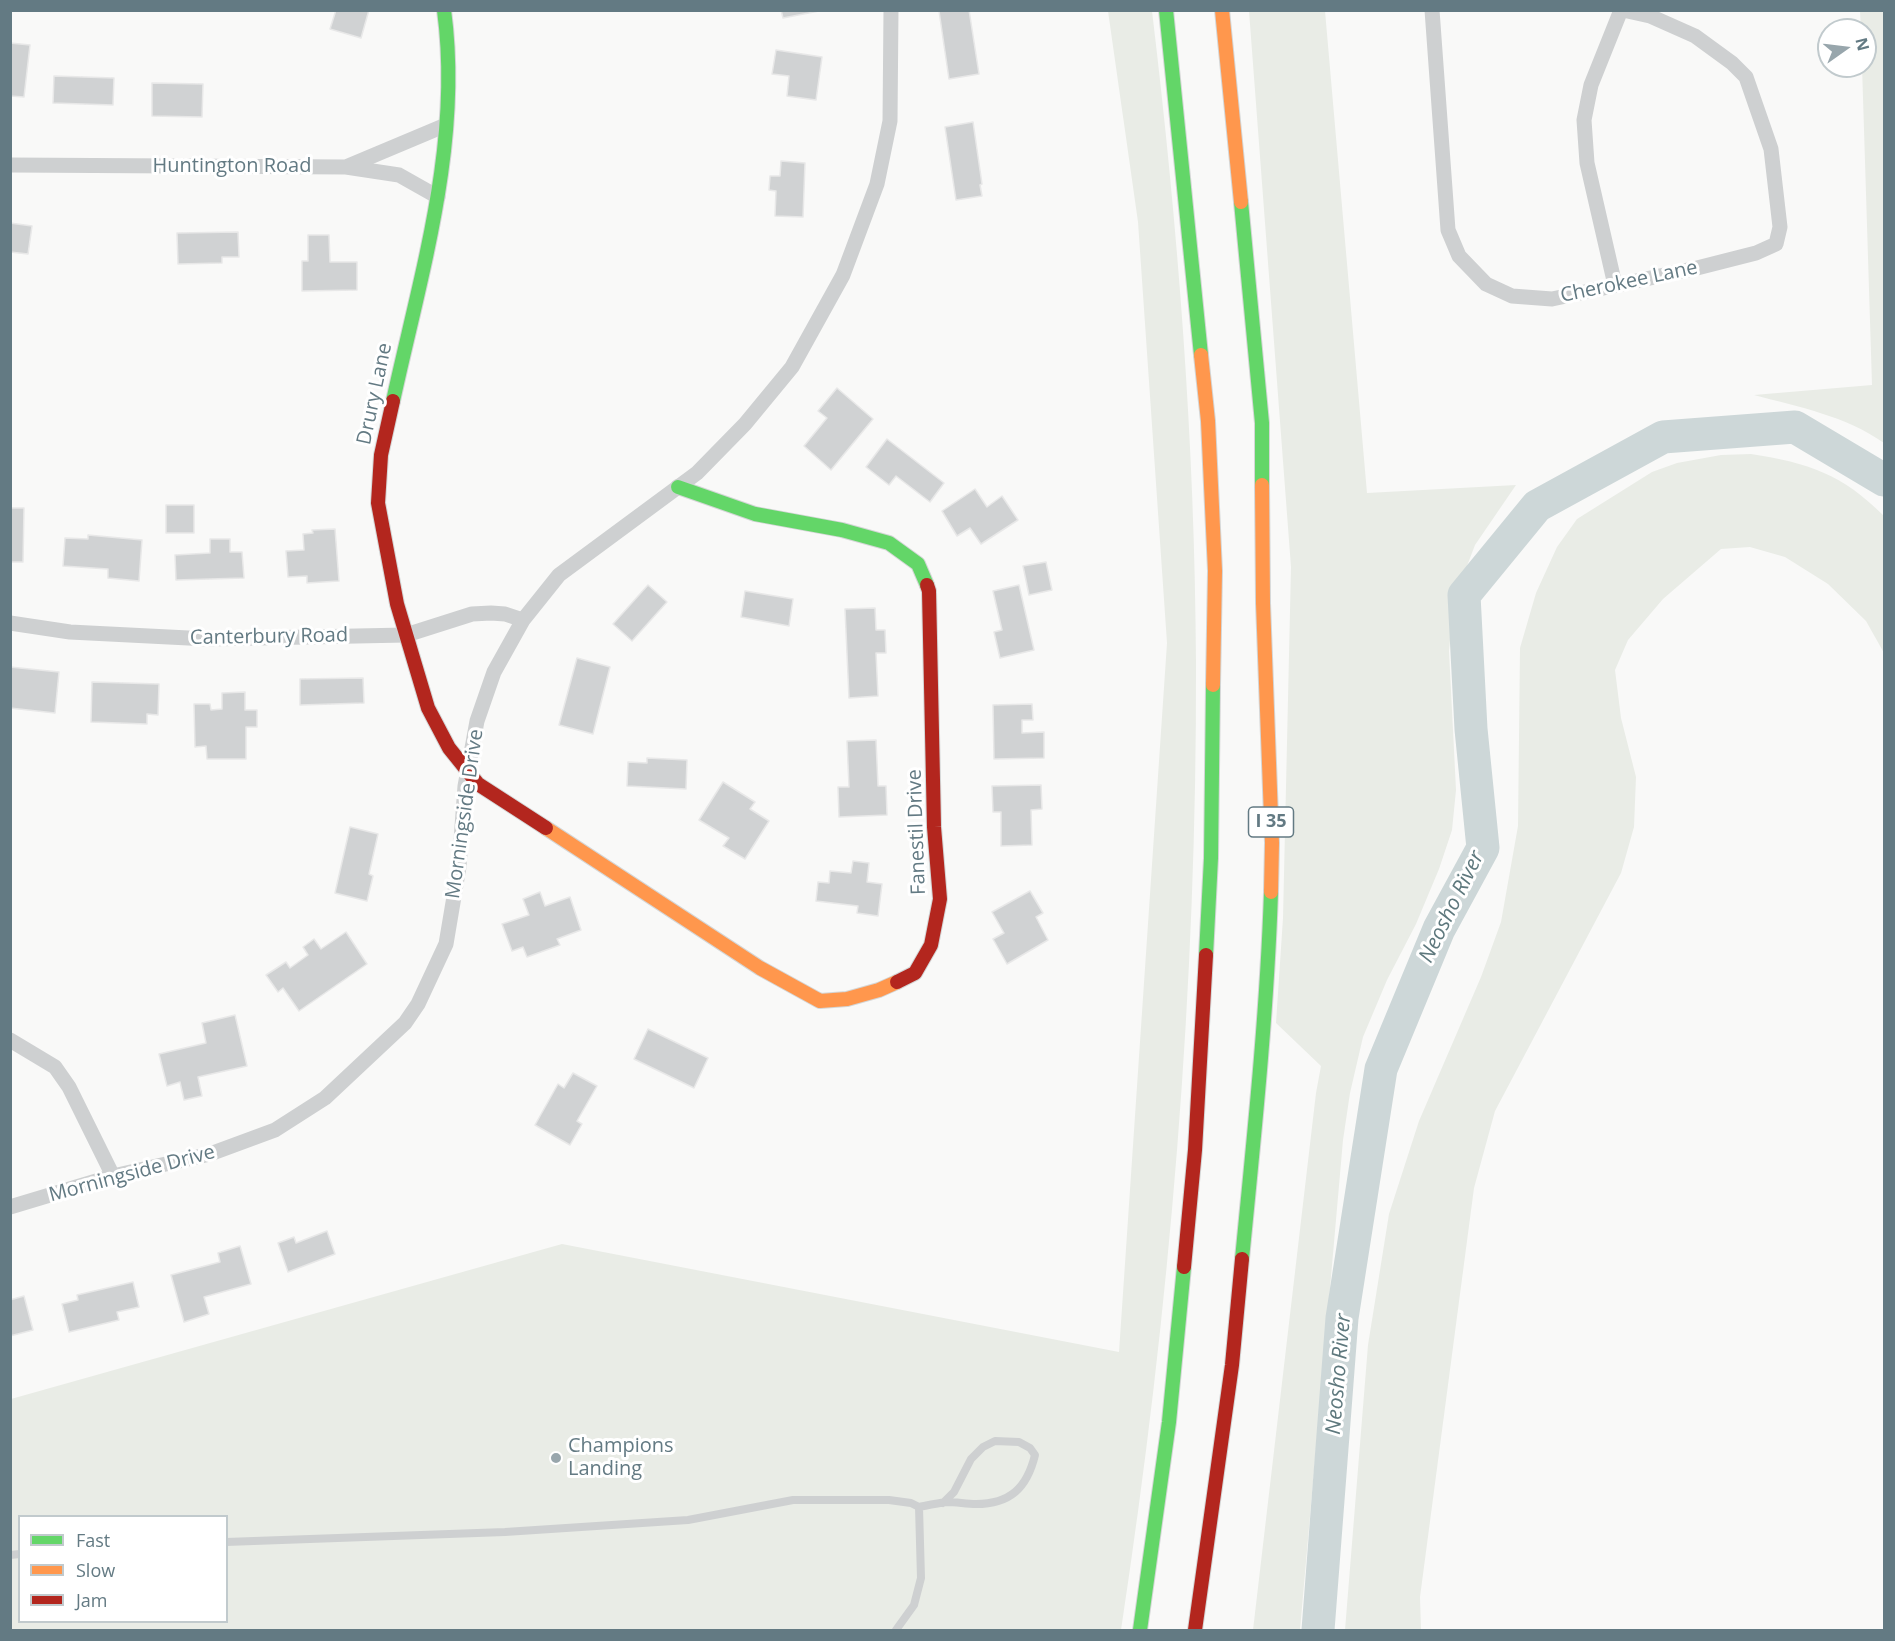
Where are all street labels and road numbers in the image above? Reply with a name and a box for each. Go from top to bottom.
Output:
street label: Huntington Road [153,154,311,178]
street label: Cherokee Lane [1558,256,1700,308]
street label: Drury Lane [353,341,397,447]
street label: Canterbury Road [190,624,348,650]
street label: Morningside Drive [441,728,489,900]
street label: Fanestil Drive [903,769,931,895]
road number: I 35 [1248,807,1294,837]
street label: Morningside Drive [46,1140,218,1208]

